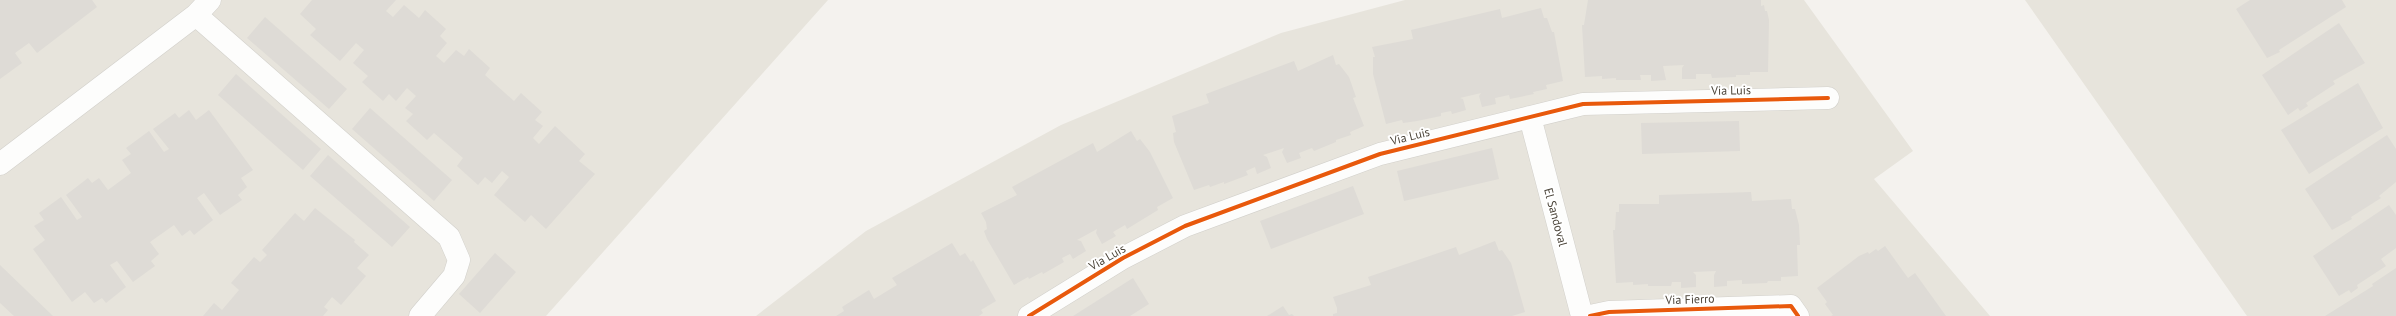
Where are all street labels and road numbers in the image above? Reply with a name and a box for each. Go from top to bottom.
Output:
street label: Via Luis [1710,82,1751,98]
street label: Via Luis [1388,124,1431,148]
street label: El Sandoval [1541,186,1571,248]
street label: Via Luis [1085,241,1128,274]
street label: Via Fierro [1664,291,1715,307]

